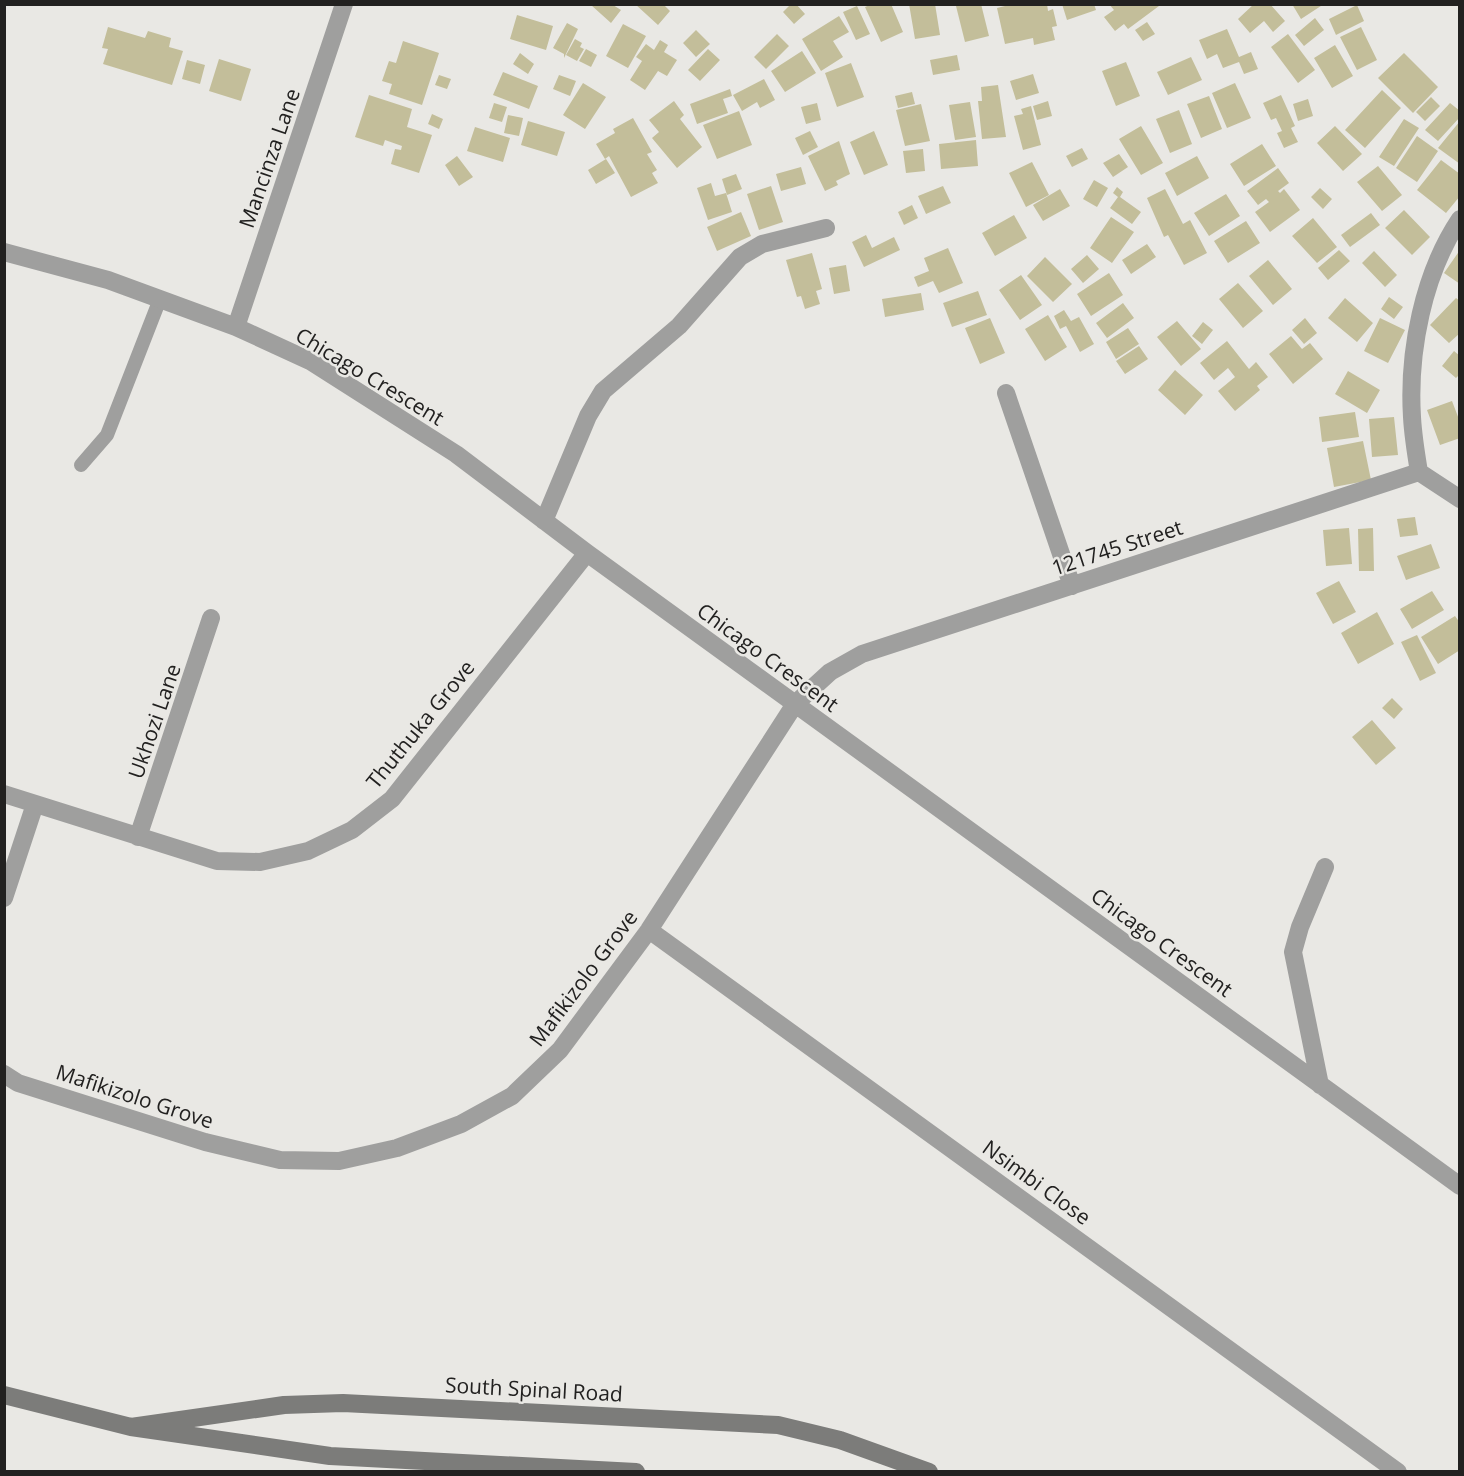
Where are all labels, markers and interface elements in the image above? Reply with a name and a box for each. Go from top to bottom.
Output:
street label: Mancinza Lane [232,84,306,232]
street label: Chicago Crescent [291,321,449,431]
street label: 121745 Street [1048,513,1186,581]
street label: Chicago Crescent [692,596,844,718]
street label: Thuthuka Grove [360,654,480,794]
street label: Ukhozi Lane [121,660,187,782]
street label: Chicago Crescent [1086,881,1238,1003]
street label: Mafikizolo Grove [523,904,643,1052]
street label: Mafikizolo Grove [53,1057,217,1135]
street label: Nsimbi Close [977,1133,1097,1231]
street label: South Spinal Road [444,1370,624,1408]

